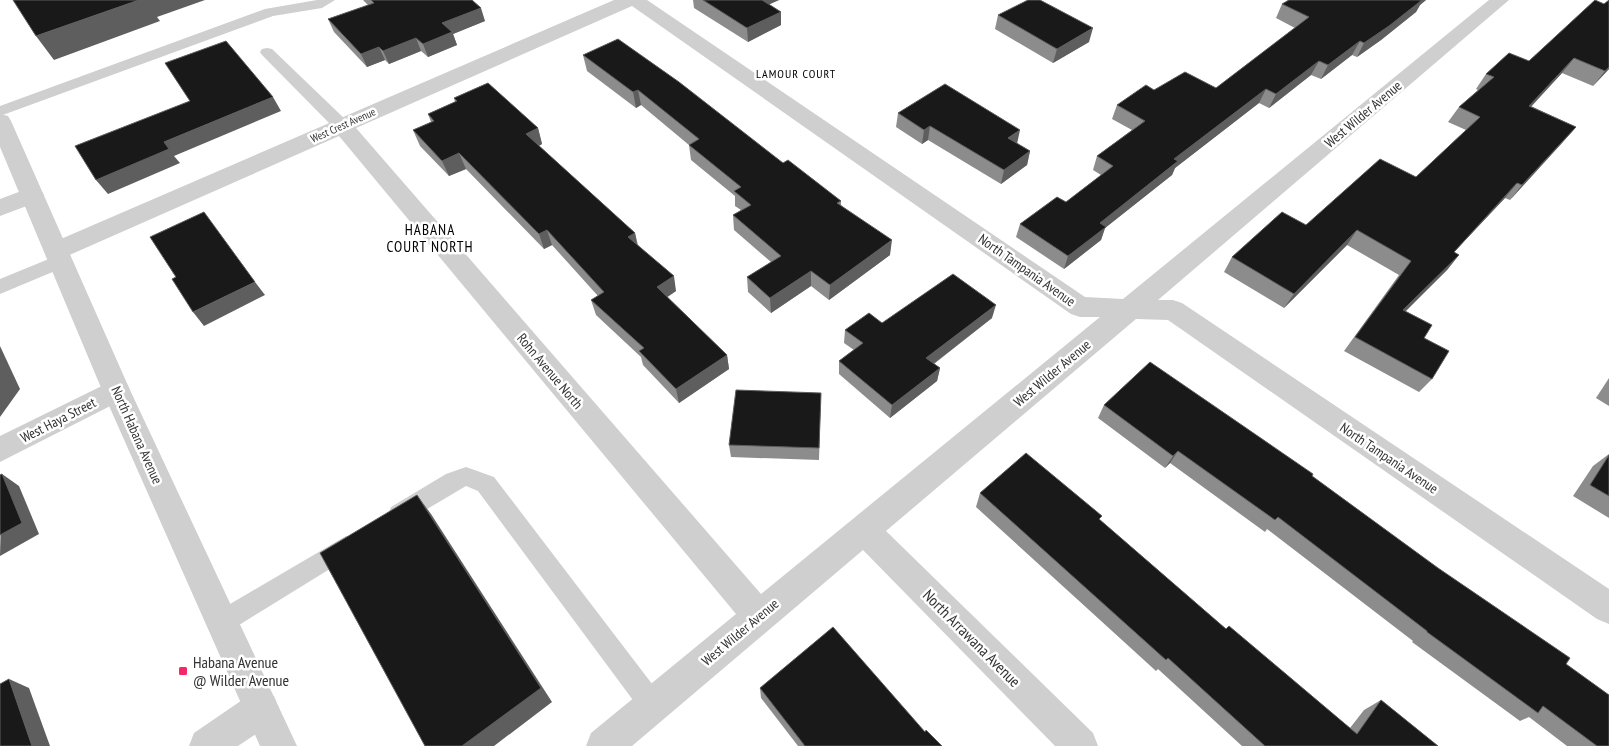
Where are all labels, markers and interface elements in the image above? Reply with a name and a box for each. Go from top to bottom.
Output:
district label: LAMOUR COURT [756,66,836,81]
street label: West Wilder Avenue [1321,76,1405,152]
street label: West Crest Avenue [308,104,378,146]
district label: HABANA COURT NORTH [386,220,474,256]
street label: North Tampania Avenue [975,230,1079,310]
street label: Rohn Avenue North [513,329,587,413]
street label: West Wilder Avenue [1010,335,1094,411]
street label: North Habana Avenue [107,383,167,487]
street label: West Haya Street [17,393,99,447]
street label: North Tampania Avenue [1336,418,1442,498]
street label: North Arrawana Avenue [919,585,1025,691]
street label: West Wilder Avenue [698,594,782,670]
place label: Habana Avenue @ Wilder Avenue [193,652,289,690]
marker: Habana Avenue @ Wilder Avenue [177,665,189,677]

